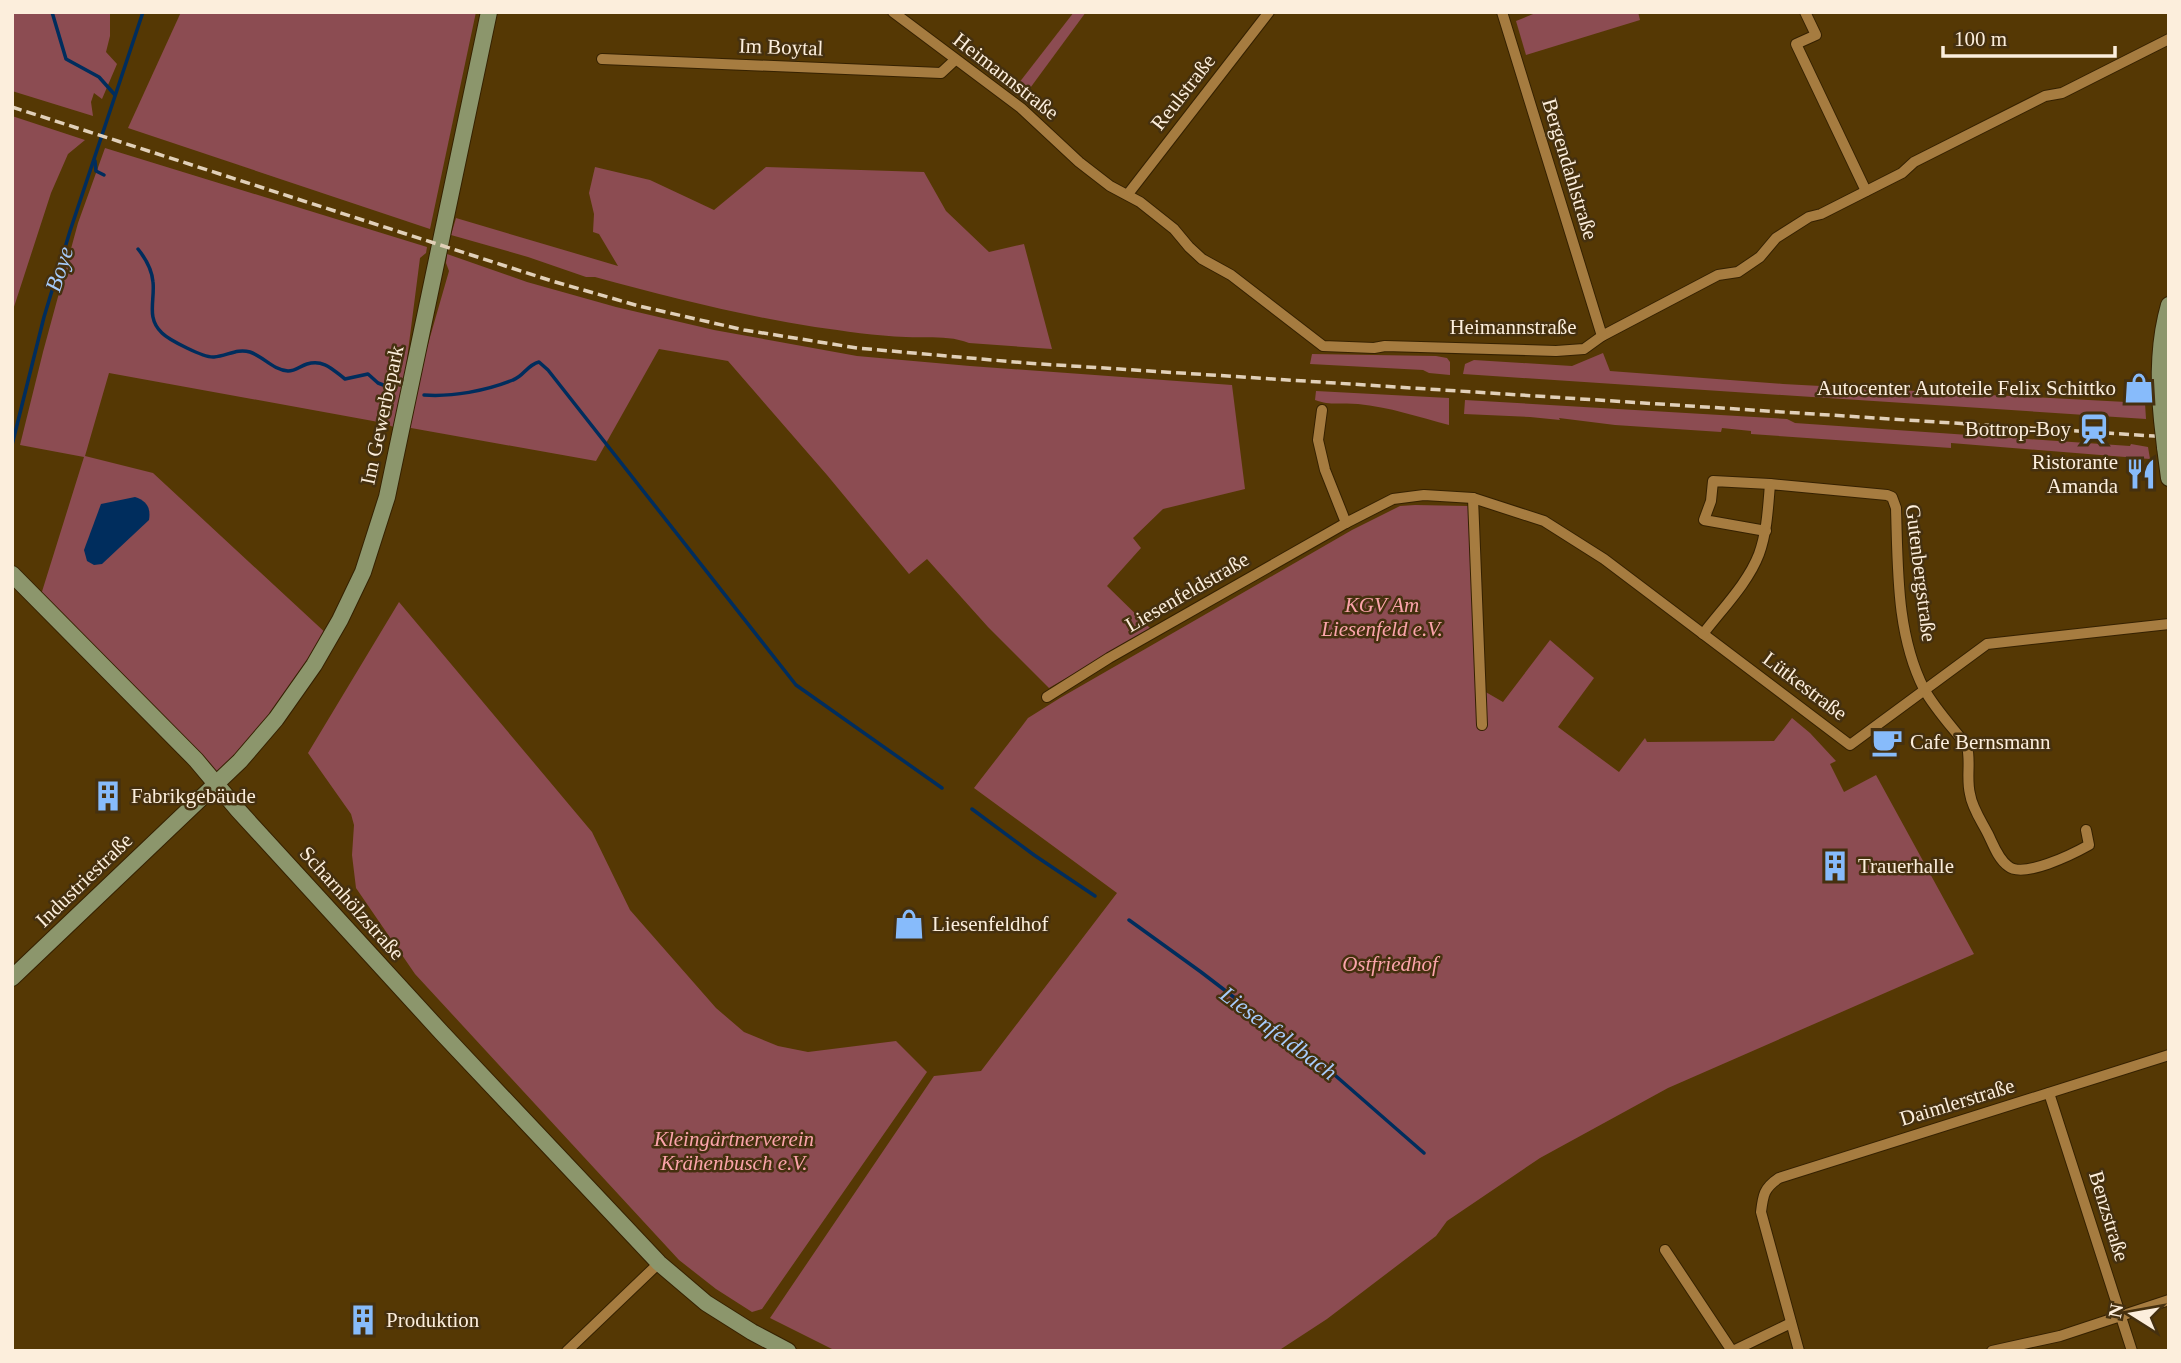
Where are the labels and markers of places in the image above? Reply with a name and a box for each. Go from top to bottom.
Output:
shop icon: Autocenter Autoteile Felix Schittko [2122,371,2156,405]
place label: Autocenter Autoteile Felix Schittko [1817,376,2116,400]
station icon: Bottrop-Boy [2077,412,2111,446]
place label: Bottrop-Boy [1965,417,2071,441]
place label: Ristorante Amanda [2032,450,2119,498]
restaurant icon: Ristorante Amanda [2124,457,2158,491]
cafe icon: Cafe Bernsmann [1870,725,1904,759]
place label: Cafe Bernsmann [1910,730,2051,754]
building icon: Fabrikgebäude [91,779,125,813]
place label: Fabrikgebäude [131,784,256,808]
building icon: Trauerhalle [1818,849,1852,883]
place label: Trauerhalle [1858,854,1954,878]
shop icon: Liesenfeldhof [892,907,926,941]
place label: Liesenfeldhof [932,912,1049,936]
building icon: Produktion [346,1303,380,1337]
place label: Produktion [386,1308,480,1332]

